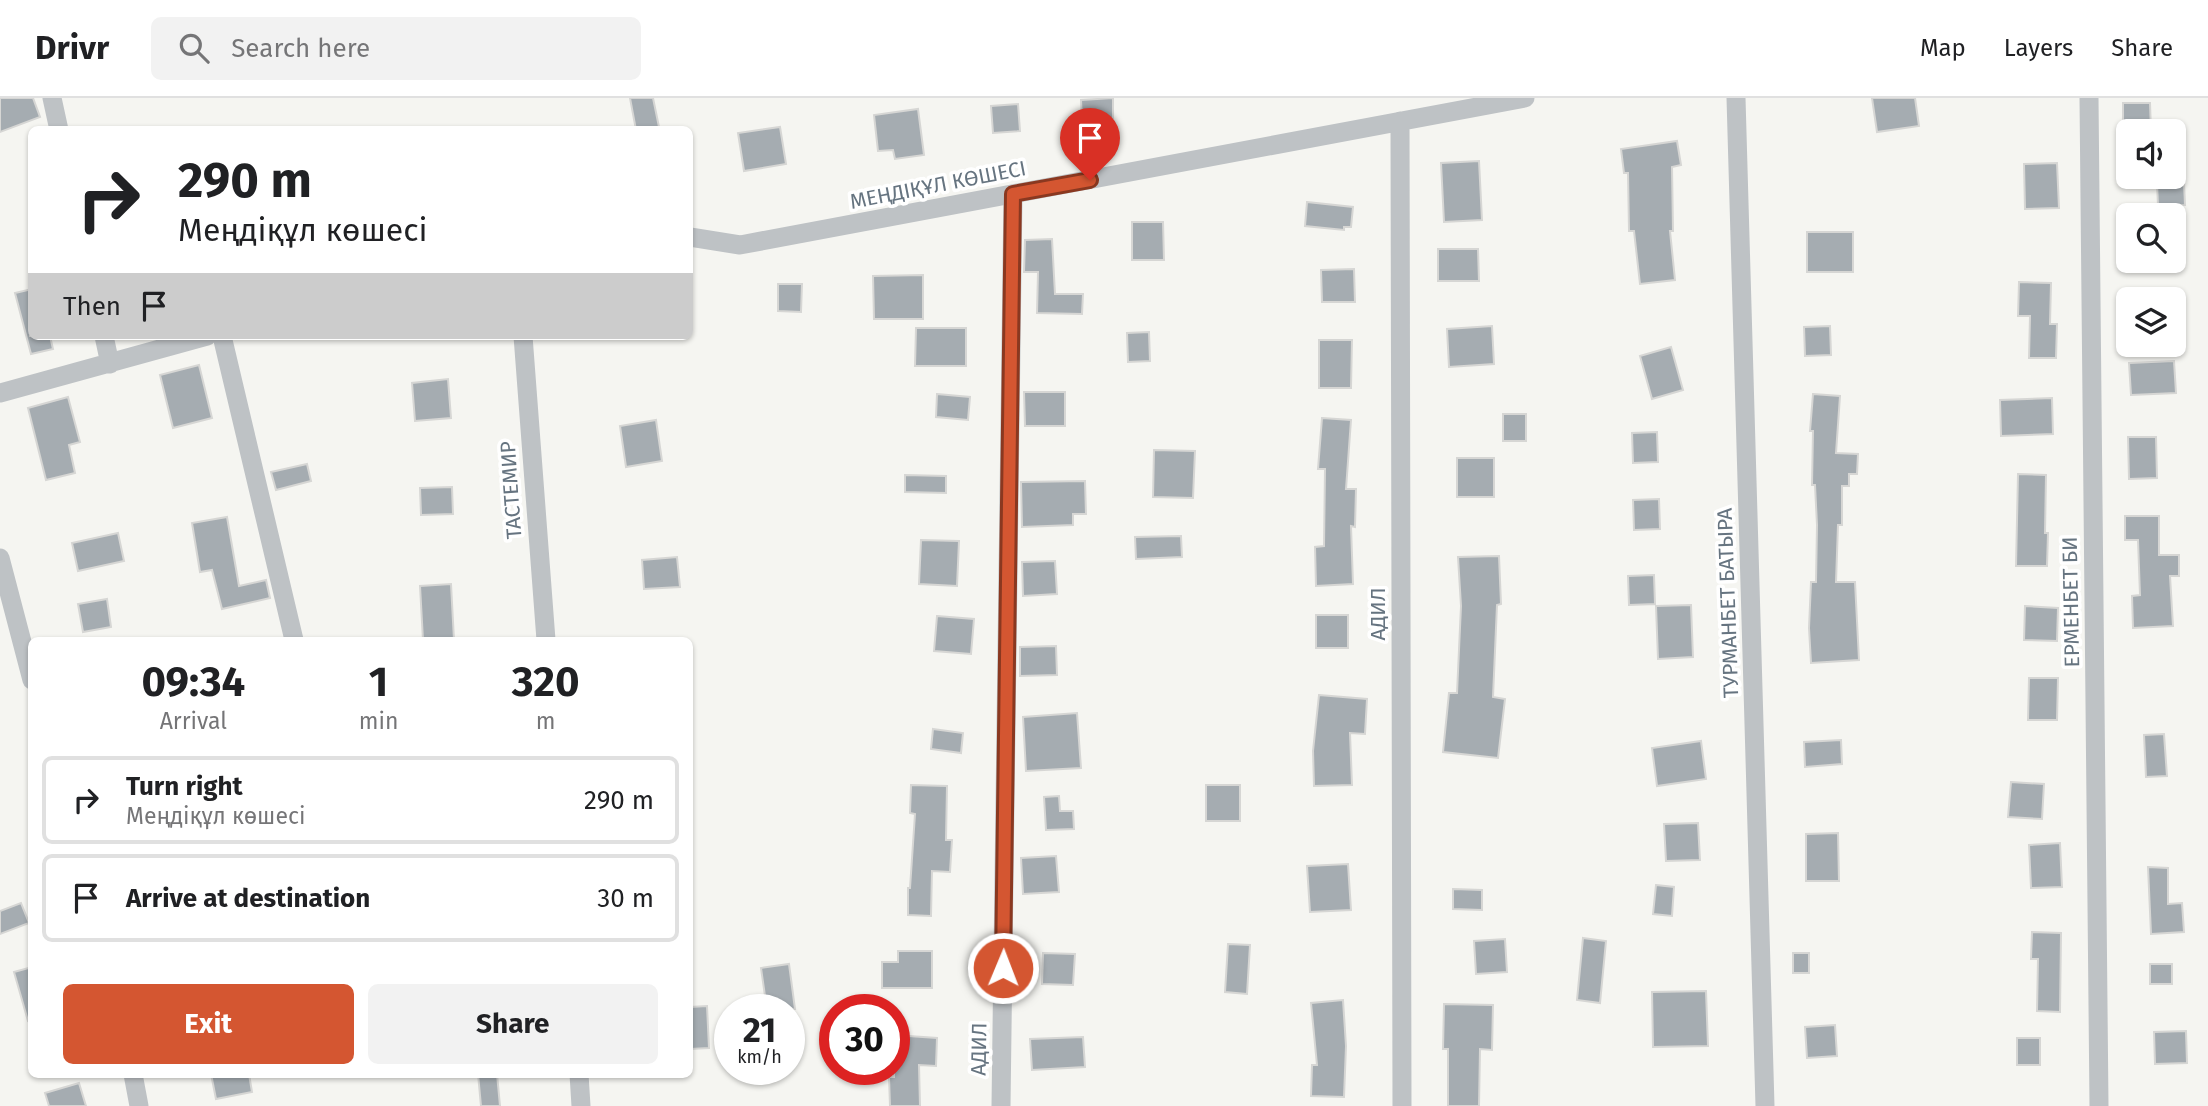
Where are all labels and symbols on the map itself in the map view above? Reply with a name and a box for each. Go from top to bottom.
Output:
pin [1060,108,1120,180]
street label: МЕҢДІҚҰЛ КӨШЕСІ [848,155,1028,215]
street label: ТАСТЕМИР [495,440,527,540]
street label: ТУРМАНБЕТ БАТЫРА [1712,508,1744,698]
street label: ЕРМЕНБЕТ БИ [2057,536,2085,668]
street label: АДИЛ [1365,587,1391,641]
position arrow [966,931,1040,1005]
speed limit sign: 30 [819,994,910,1085]
street label: АДИЛ [966,1022,992,1076]

